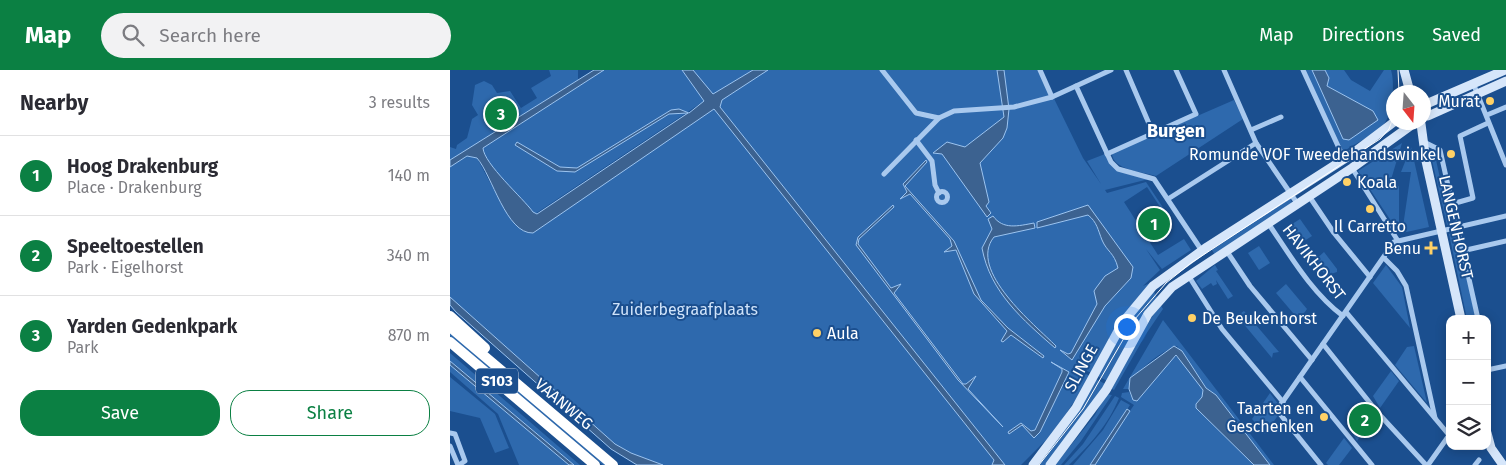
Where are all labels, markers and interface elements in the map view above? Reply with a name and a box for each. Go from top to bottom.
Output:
search box [101,13,451,58]
text: Map [25,21,71,49]
icon: search [119,21,147,49]
text: Search here [159,24,261,47]
text: Map [1259,24,1294,46]
text: Directions [1322,24,1404,46]
text: Saved [1432,24,1481,46]
north arrow [1386,85,1431,130]
text: Nearby [20,90,88,116]
place label: Murat [1438,92,1480,111]
text: 3 results [369,93,430,112]
pin: 3 [485,95,517,133]
marker: Murat [1484,95,1496,107]
district label: Burgen [1147,120,1205,142]
place label: Romunde VOF Tweedehandswinkel [1189,145,1441,164]
marker: Romunde VOF Tweedehandswinkel [1445,148,1457,160]
text: Hoog Drakenburg [67,155,218,178]
text: 1 [32,166,40,185]
text: 140 m [388,166,430,185]
place label: Koala [1357,173,1397,192]
street label: LANGENHORST [1435,173,1477,281]
marker: Koala [1341,176,1353,188]
text: Place · Drakenburg [67,178,202,197]
marker: Il Carretto [1364,203,1376,215]
pin: 1 [1138,205,1170,243]
place label: Il Carretto [1334,217,1406,236]
street label: HAVIKHORST [1278,220,1350,304]
text: Speeltoestellen [67,235,204,258]
place label: Benu [1384,239,1421,258]
marker: Benu [1425,242,1437,254]
text: 2 [32,246,40,265]
text: 340 m [387,246,430,265]
text: Park · Eigelhorst [67,258,183,277]
park label: Zuiderbegraafplaats [612,300,758,319]
place label: De Beukenhorst [1202,309,1317,328]
marker: De Beukenhorst [1186,312,1198,324]
your location [1114,314,1140,340]
text: Yarden Gedenkpark [67,315,237,338]
map controls [1446,315,1491,450]
button: + [1446,315,1491,360]
place label: Aula [827,324,859,343]
text: 3 [32,326,40,345]
text: 870 m [388,326,430,345]
marker: Aula [811,327,823,339]
text: Park [67,338,99,357]
street label: SLINGE [1060,341,1102,395]
button: − [1446,360,1491,405]
road number: S103 [476,368,518,394]
street label: VAANWEG [531,374,597,434]
button: Save [20,390,220,436]
button: Share [230,390,430,436]
place label: Taarten en Geschenken [1226,399,1314,436]
pin: 2 [1349,401,1381,439]
button: layers [1446,405,1491,450]
marker: Taarten en Geschenken [1318,411,1330,423]

